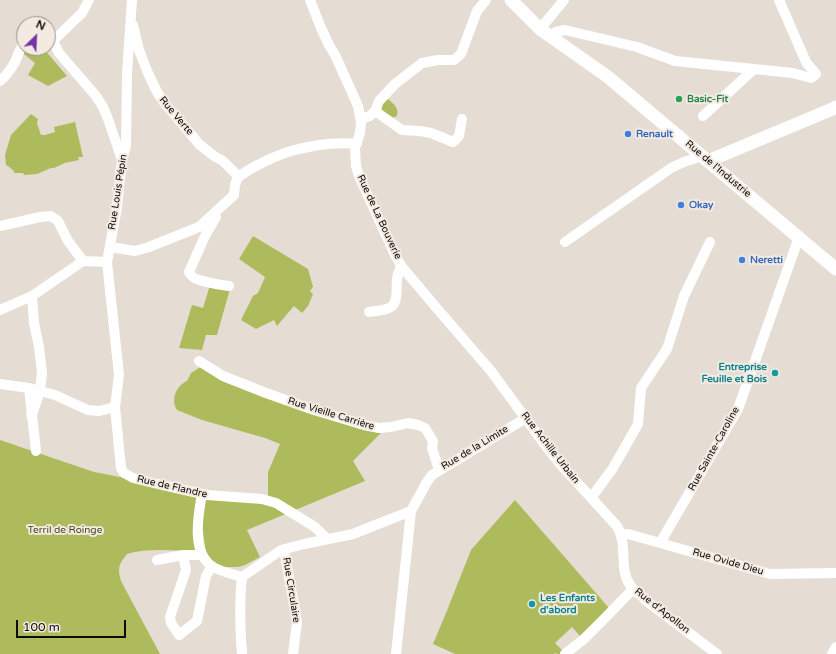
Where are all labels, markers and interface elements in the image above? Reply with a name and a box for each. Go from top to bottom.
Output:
north arrow [16,16,56,56]
text: N [34,18,47,33]
place label: Basic-Fit [687,93,728,105]
street label: Rue Verte [156,94,196,138]
marker: Basic-Fit [674,94,684,104]
place label: Renault [636,128,673,140]
marker: Renault [623,129,633,139]
street label: Rue de l'Industrie [683,138,753,200]
street label: Rue Louis Pépin [106,153,130,231]
street label: Rue de La Bouverie [354,173,404,261]
place label: Okay [689,199,713,211]
marker: Okay [676,200,686,210]
place label: Neretti [750,254,783,266]
marker: Neretti [737,255,747,265]
place label: Entreprise Feuille et Bois [702,361,767,384]
marker: Entreprise Feuille et Bois [770,368,780,378]
street label: Rue Vieille Carrière [286,395,376,433]
street label: Rue Sainte-Caroline [686,405,742,493]
street label: Rue Achille Urbain [518,410,582,486]
street label: Rue de la Limite [439,423,511,473]
street label: Rue de Flandre [136,473,208,501]
park label: Terril de Roinge [28,524,102,536]
street label: Rue Ovide Dieu [691,546,765,578]
street label: Rue Circulaire [280,556,302,624]
street label: Rue d'Apollon [632,586,692,636]
place label: Les Enfants d'abord [540,592,595,616]
marker: Les Enfants d'abord [527,599,537,609]
scale bar [18,612,128,638]
text: 100 m [23,620,60,634]

